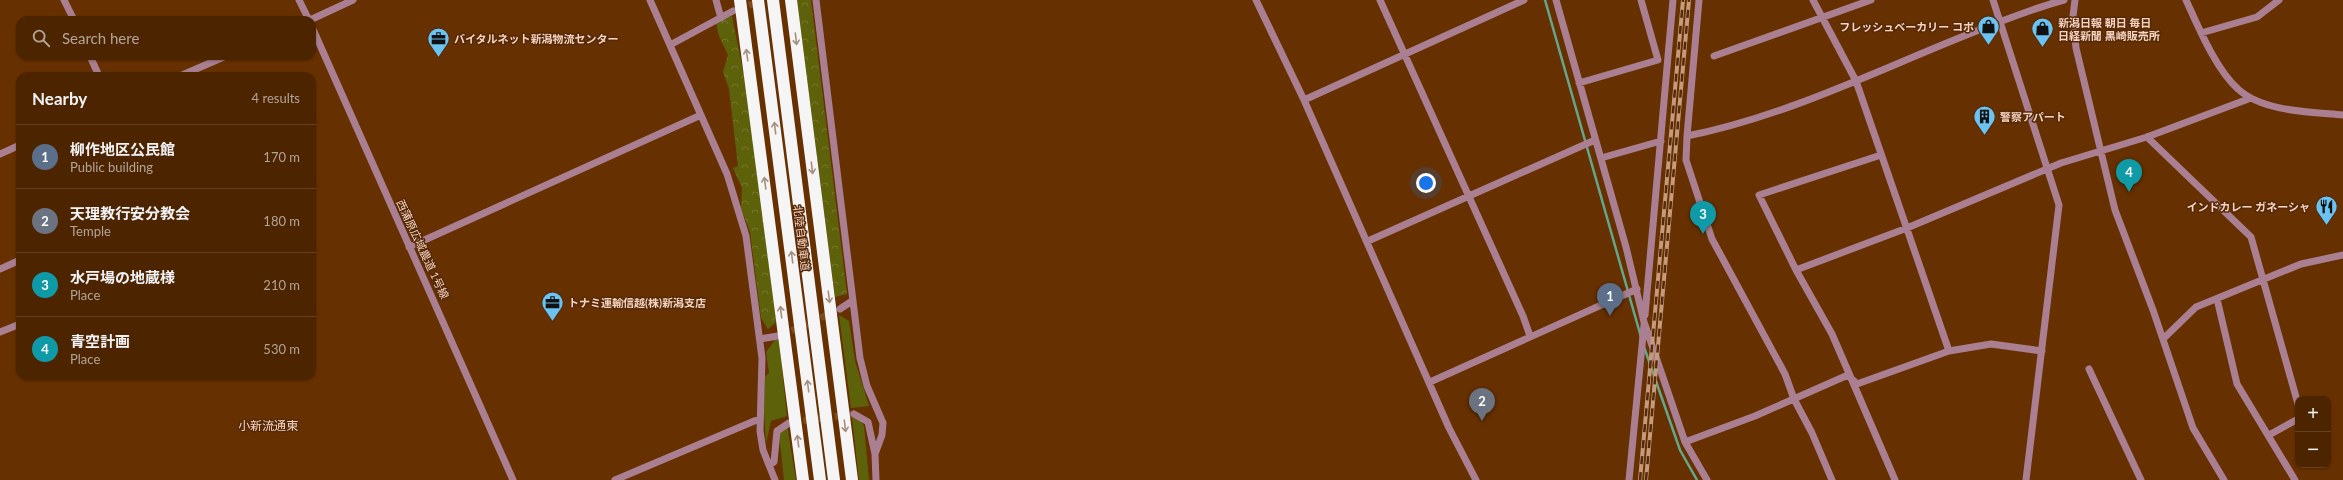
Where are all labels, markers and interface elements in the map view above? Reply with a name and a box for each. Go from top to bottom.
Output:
shop icon: フレッシュベーカリー コポ [1976,13,2002,46]
shop icon: 新潟日報 朝日 毎日 日経新聞 黒崎販売所 [2030,15,2056,48]
search box [16,16,316,60]
place label: 新潟日報 朝日 毎日 日経新聞 黒崎販売所 [2058,16,2160,42]
place label: フレッシュベーカリー コポ [1839,20,1974,33]
office icon: バイタルネット新潟物流センター [426,25,452,58]
icon: search [30,27,52,49]
text: Search here [62,29,139,47]
place label: バイタルネット新潟物流センター [454,32,619,45]
one-way arrow [792,32,800,45]
one-way arrow [744,49,751,62]
text: Nearby [32,88,87,109]
text: 4 results [252,90,300,106]
building icon: 警察アパート [1972,103,1998,136]
place label: 警察アパート [2000,110,2066,123]
one-way arrow [771,122,779,135]
text: 柳作地区公民館 [70,140,175,158]
text: 1 [41,149,49,165]
text: 170 m [263,149,300,165]
text: Public building [70,159,153,175]
pin: 4 [2116,159,2142,192]
one-way arrow [808,161,816,174]
your location [1416,173,1436,193]
one-way arrow [761,177,769,190]
restaurant icon: インドカレー ガネーシャ [2313,193,2339,226]
street label: 西蒲原広域農道 1号線 [394,197,452,301]
place label: インドカレー ガネーシャ [2187,200,2310,213]
pin: 3 [1690,201,1716,234]
text: 天理教行安分教会 [70,204,190,222]
street label: 北陸自動車道 [792,204,812,272]
text: 2 [41,213,49,229]
text: 180 m [263,213,300,229]
text: Temple [70,223,111,239]
one-way arrow [788,251,796,264]
text: 水戸場の地蔵様 [70,268,175,286]
text: 3 [41,277,49,293]
text: 210 m [263,277,300,293]
pin: 1 [1597,283,1623,316]
text: Place [70,287,100,303]
office icon: トナミ運輸信越(株)新潟支店 [540,289,566,322]
one-way arrow [825,290,833,303]
place label: トナミ運輸信越(株)新潟支店 [568,296,706,309]
one-way arrow [778,306,785,319]
text: 青空計画 [70,332,130,350]
text: 4 [41,341,49,357]
text: 530 m [263,341,300,357]
text: Place [70,351,100,367]
one-way arrow [804,380,812,393]
pin: 2 [1469,388,1495,421]
map controls [2295,396,2331,468]
button: + [2295,396,2331,432]
district label: 小新流通東 [238,418,298,433]
one-way arrow [841,419,849,432]
button: − [2295,432,2331,468]
one-way arrow [794,435,802,448]

